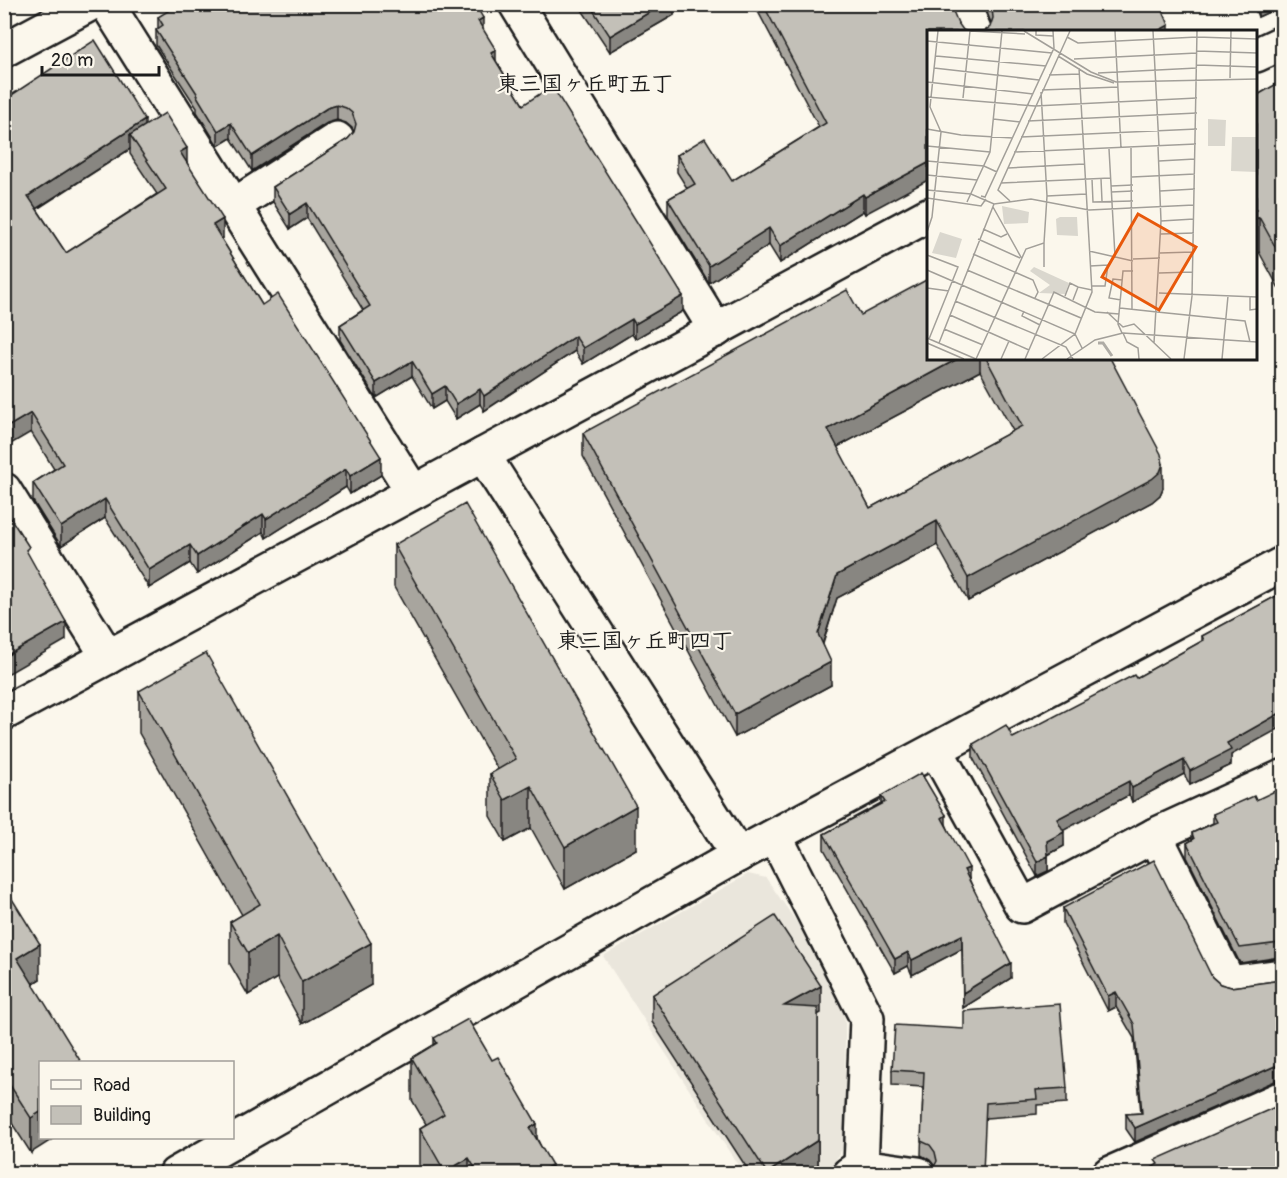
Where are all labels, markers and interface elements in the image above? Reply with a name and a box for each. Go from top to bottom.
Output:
inset map [927,30,1257,360]
scale bar [42,39,159,77]
text: 20 m [51,49,93,72]
district label: 東三国ヶ丘町五丁 [497,70,673,98]
district label: 東三国ヶ丘町四丁 [557,627,733,655]
legend [39,1061,234,1139]
text: Road [93,1074,130,1097]
text: Building [93,1104,151,1127]

